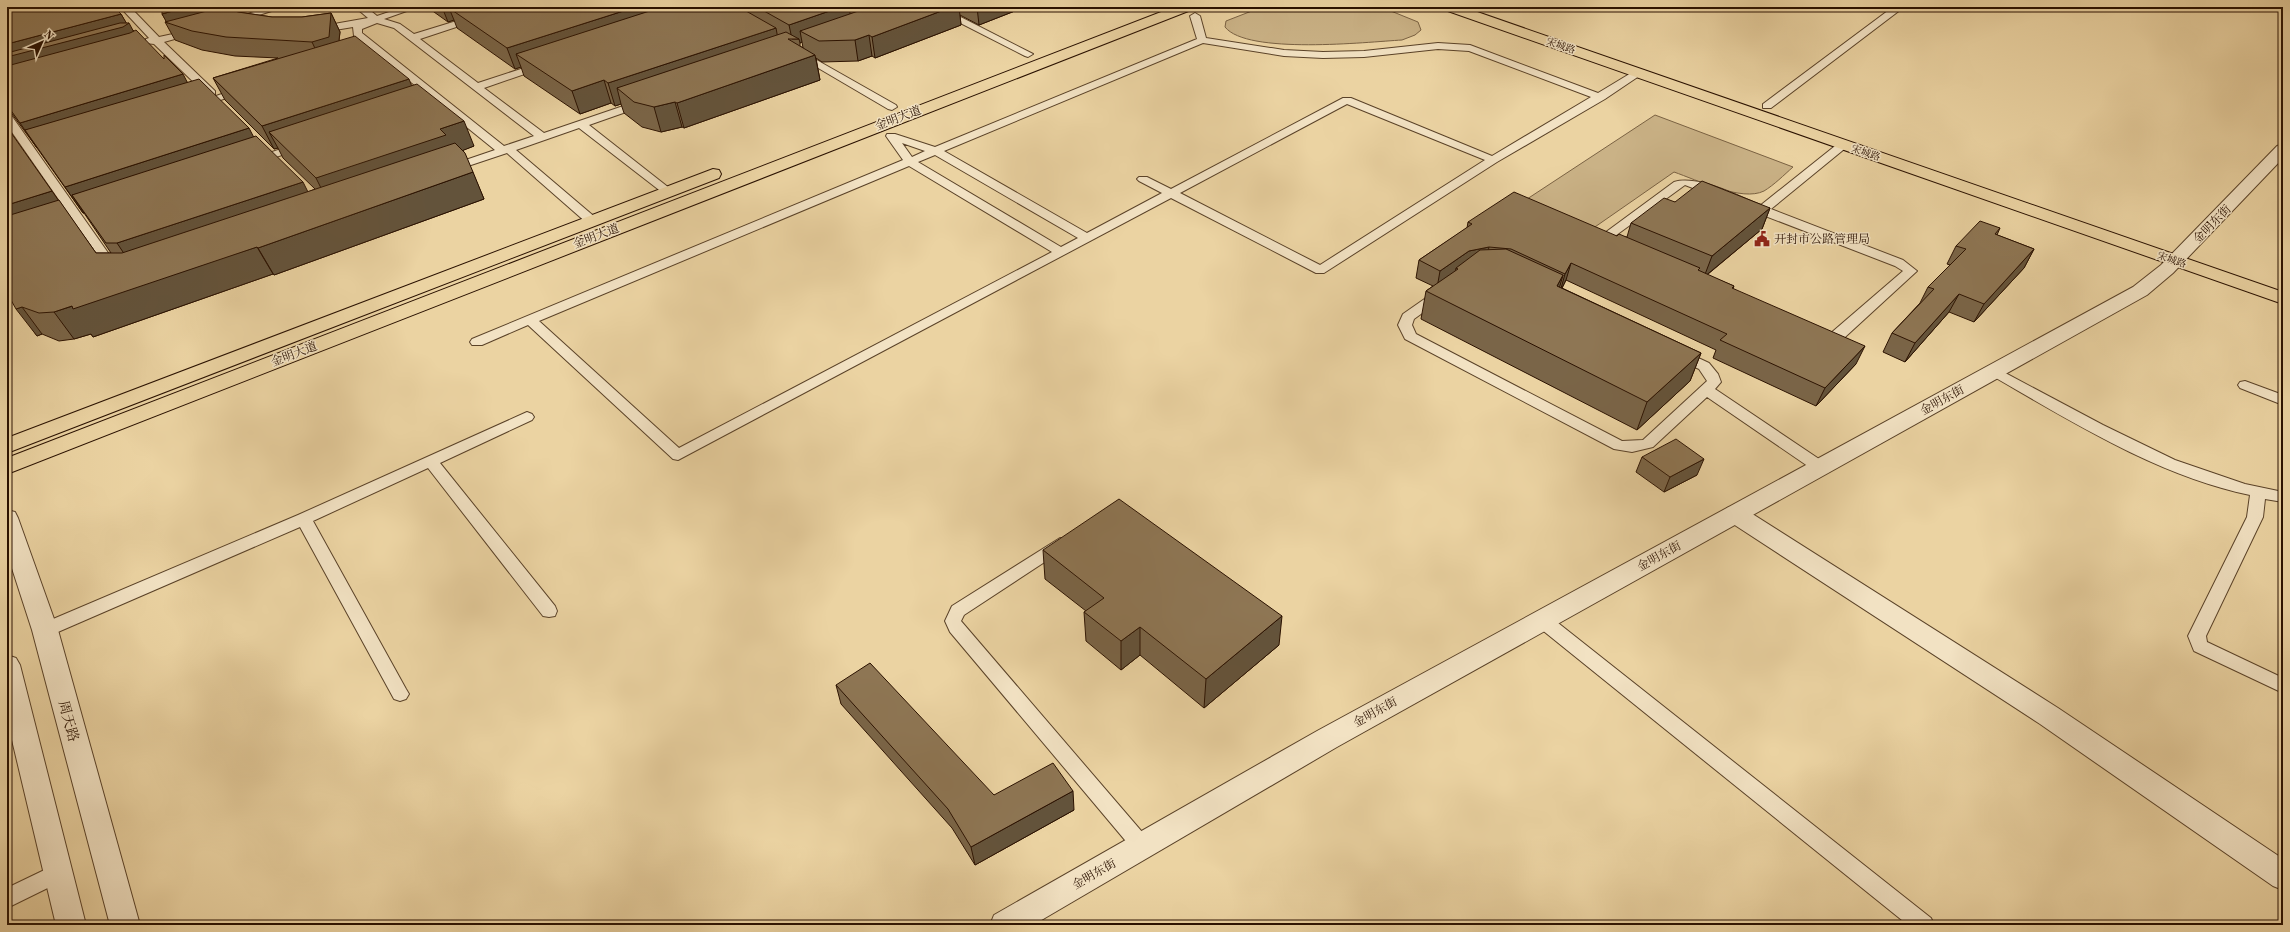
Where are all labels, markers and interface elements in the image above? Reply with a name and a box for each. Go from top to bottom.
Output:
north arrow [22,22,62,62]
text: N [41,29,55,43]
street label: 宋城路 [1545,35,1577,56]
street label: 金明大道 [873,103,923,133]
street label: 宋城路 [1850,142,1882,163]
street label: 金明东街 [2190,201,2234,246]
street label: 金明大道 [571,221,621,251]
public building icon: 开封市公路管理局 [1753,230,1771,248]
place label: 开封市公路管理局 [1774,232,1870,246]
street label: 宋城路 [2156,249,2188,270]
street label: 金明大道 [269,339,319,369]
street label: 金明东街 [1918,382,1967,418]
street label: 金明东街 [1635,538,1684,574]
street label: 金明东街 [1351,694,1400,730]
street label: 周天路 [56,699,81,743]
street label: 金明东街 [1070,855,1119,892]

